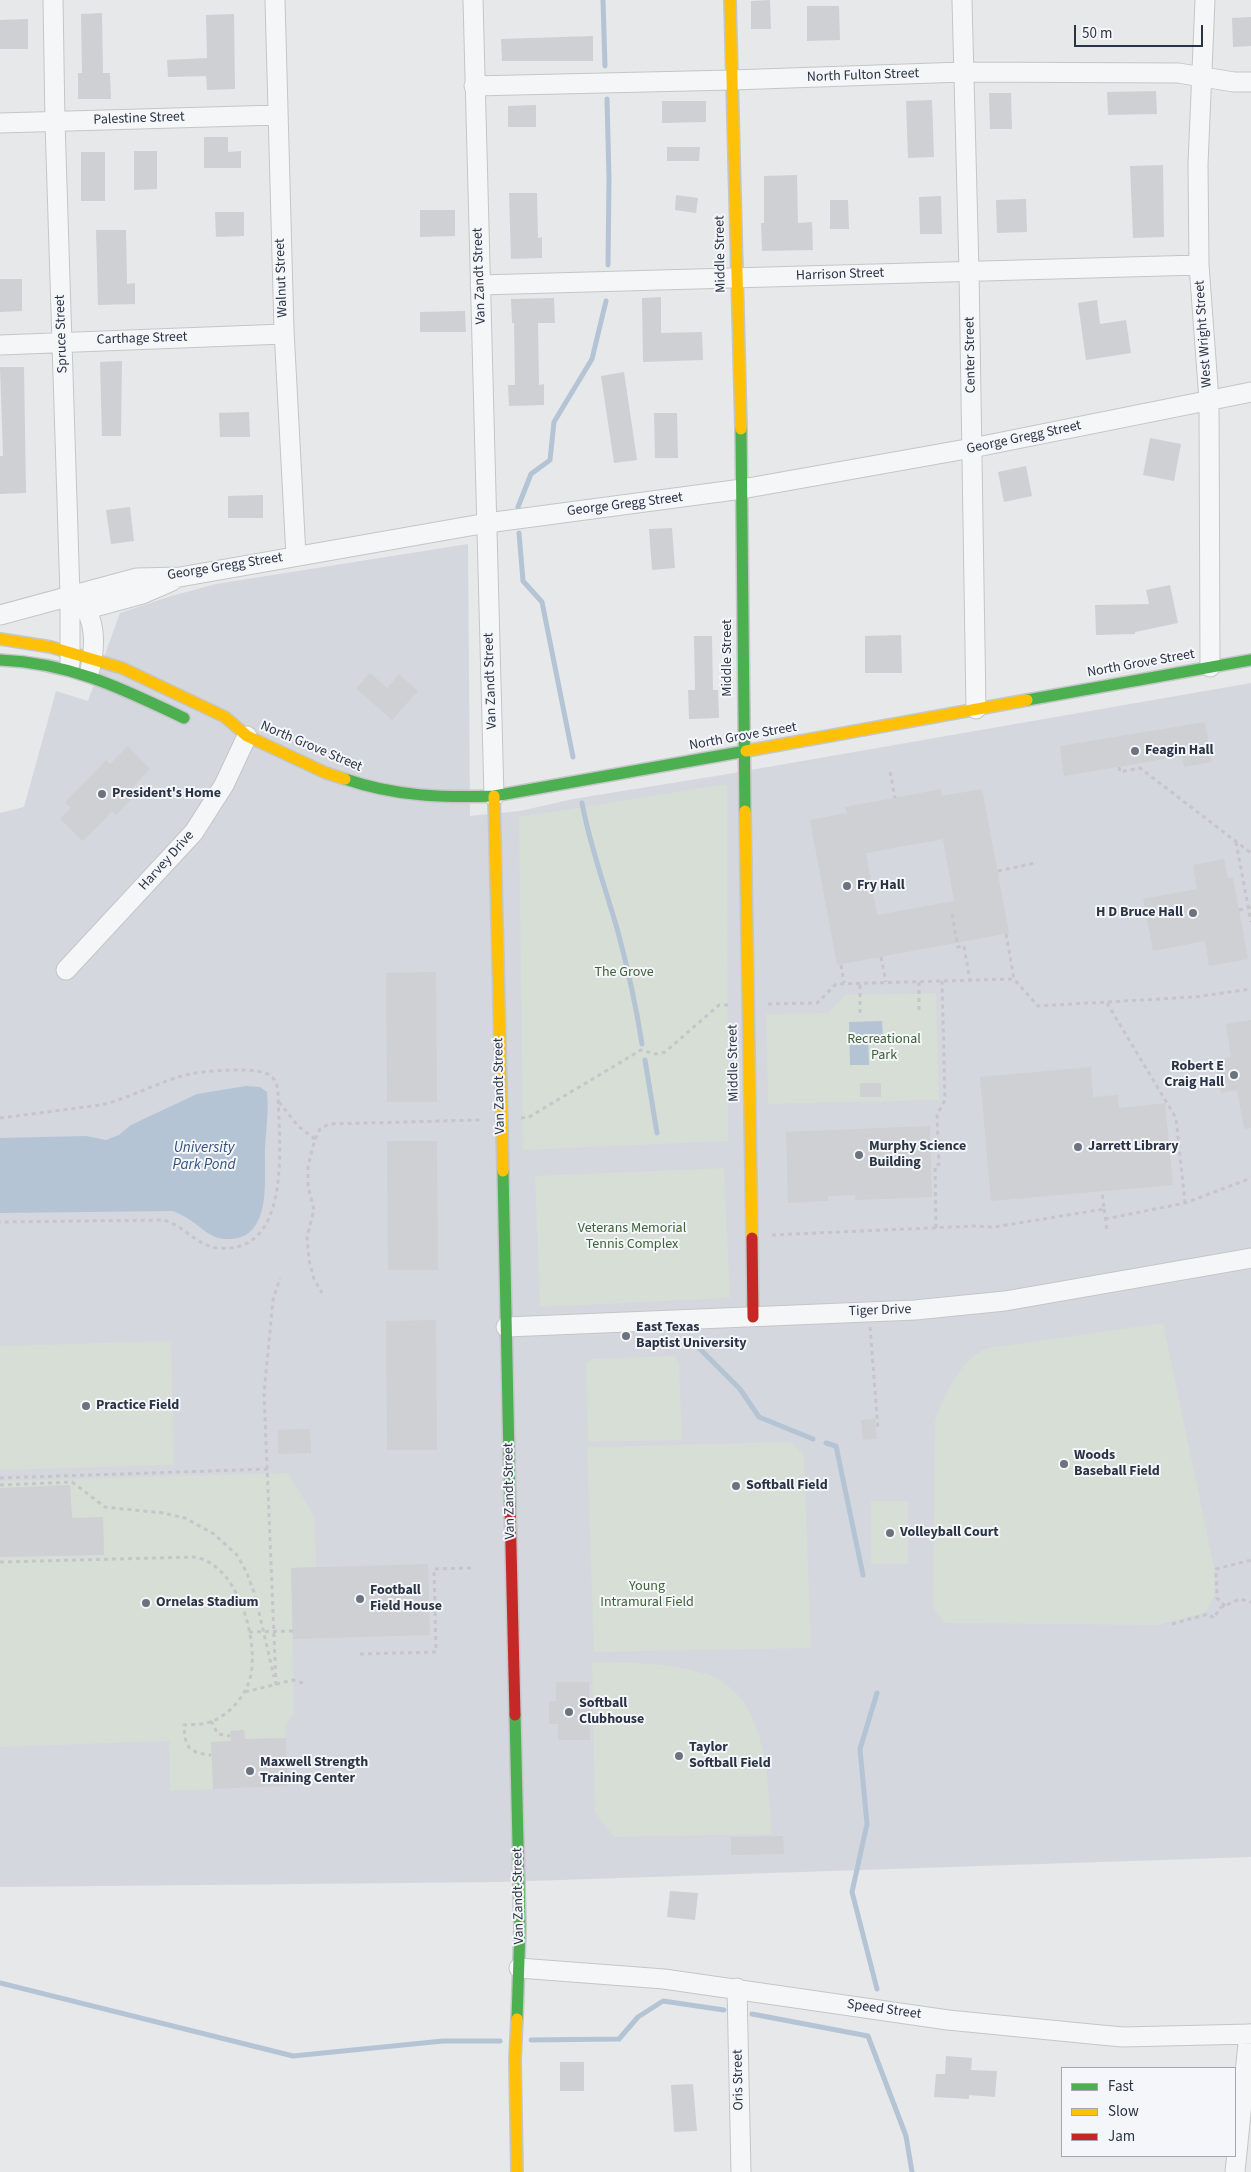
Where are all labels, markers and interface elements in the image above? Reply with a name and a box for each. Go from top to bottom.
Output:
scale bar [1076,15,1205,47]
text: 50 m [1082,23,1112,44]
street label: North Fulton Street [807,66,919,86]
street label: Palestine Street [93,109,185,129]
street label: Middle Street [712,215,730,293]
street label: Van Zandt Street [470,227,490,325]
street label: Walnut Street [272,238,292,318]
street label: Harrison Street [796,265,884,285]
street label: West Wright Street [1192,280,1216,388]
street label: Spruce Street [52,294,72,374]
street label: Center Street [962,316,980,394]
street label: Carthage Street [96,329,188,349]
street label: George Gregg Street [965,418,1083,458]
street label: George Gregg Street [566,490,684,520]
street label: George Gregg Street [166,550,284,584]
street label: Middle Street [720,619,736,697]
street label: Van Zandt Street [481,632,501,730]
street label: North Grove Street [1086,646,1196,682]
street label: North Grove Street [258,718,364,776]
street label: North Grove Street [688,719,798,755]
place label: Feagin Hall [1145,743,1214,759]
marker: Feagin Hall [1129,745,1141,757]
place label: President's Home [112,786,221,802]
marker: President's Home [96,788,108,800]
street label: Harvey Drive [136,828,198,894]
place label: Fry Hall [857,878,905,894]
marker: Fry Hall [841,880,853,892]
place label: H D Bruce Hall [1096,905,1183,921]
marker: H D Bruce Hall [1187,907,1199,919]
park label: The Grove [594,965,654,981]
street label: Middle Street [725,1024,743,1102]
park label: Recreational Park [847,1032,921,1064]
street label: Van Zandt Street [491,1037,509,1135]
place label: Robert E Craig Hall [1164,1059,1224,1092]
marker: Robert E Craig Hall [1228,1069,1240,1081]
place label: Murphy Science Building [869,1139,966,1172]
place label: Jarrett Library [1088,1139,1179,1155]
water label: University Park Pond [173,1140,235,1175]
marker: Jarrett Library [1072,1141,1084,1153]
marker: Murphy Science Building [853,1149,865,1161]
park label: Veterans Memorial Tennis Complex [578,1221,686,1254]
street label: Tiger Drive [848,1302,912,1320]
place label: East Texas Baptist University [636,1320,747,1352]
marker: East Texas Baptist University [620,1330,632,1342]
place label: Practice Field [96,1398,179,1414]
marker: Practice Field [80,1400,92,1412]
street label: Van Zandt Street [501,1442,519,1540]
place label: Woods Baseball Field [1074,1448,1160,1480]
marker: Woods Baseball Field [1058,1458,1070,1470]
place label: Softball Field [746,1478,828,1494]
marker: Softball Field [730,1480,742,1492]
place label: Volleyball Court [900,1525,999,1541]
marker: Volleyball Court [884,1527,896,1539]
park label: Young Intramural Field [600,1579,694,1611]
place label: Football Field House [370,1583,442,1615]
marker: Football Field House [354,1593,366,1605]
place label: Ornelas Stadium [156,1595,258,1611]
marker: Ornelas Stadium [140,1597,152,1609]
place label: Softball Clubhouse [579,1696,644,1728]
marker: Softball Clubhouse [563,1706,575,1718]
place label: Taylor Softball Field [689,1740,771,1772]
marker: Taylor Softball Field [673,1750,685,1762]
place label: Maxwell Strength Training Center [260,1755,368,1788]
marker: Maxwell Strength Training Center [244,1765,256,1777]
street label: Van Zandt Street [510,1847,528,1945]
street label: Speed Street [846,1996,922,2024]
street label: Oris Street [730,2049,748,2111]
legend [1061,2067,1236,2157]
text: Fast [1108,2076,1134,2097]
text: Slow [1108,2101,1139,2122]
text: Jam [1108,2126,1135,2147]

